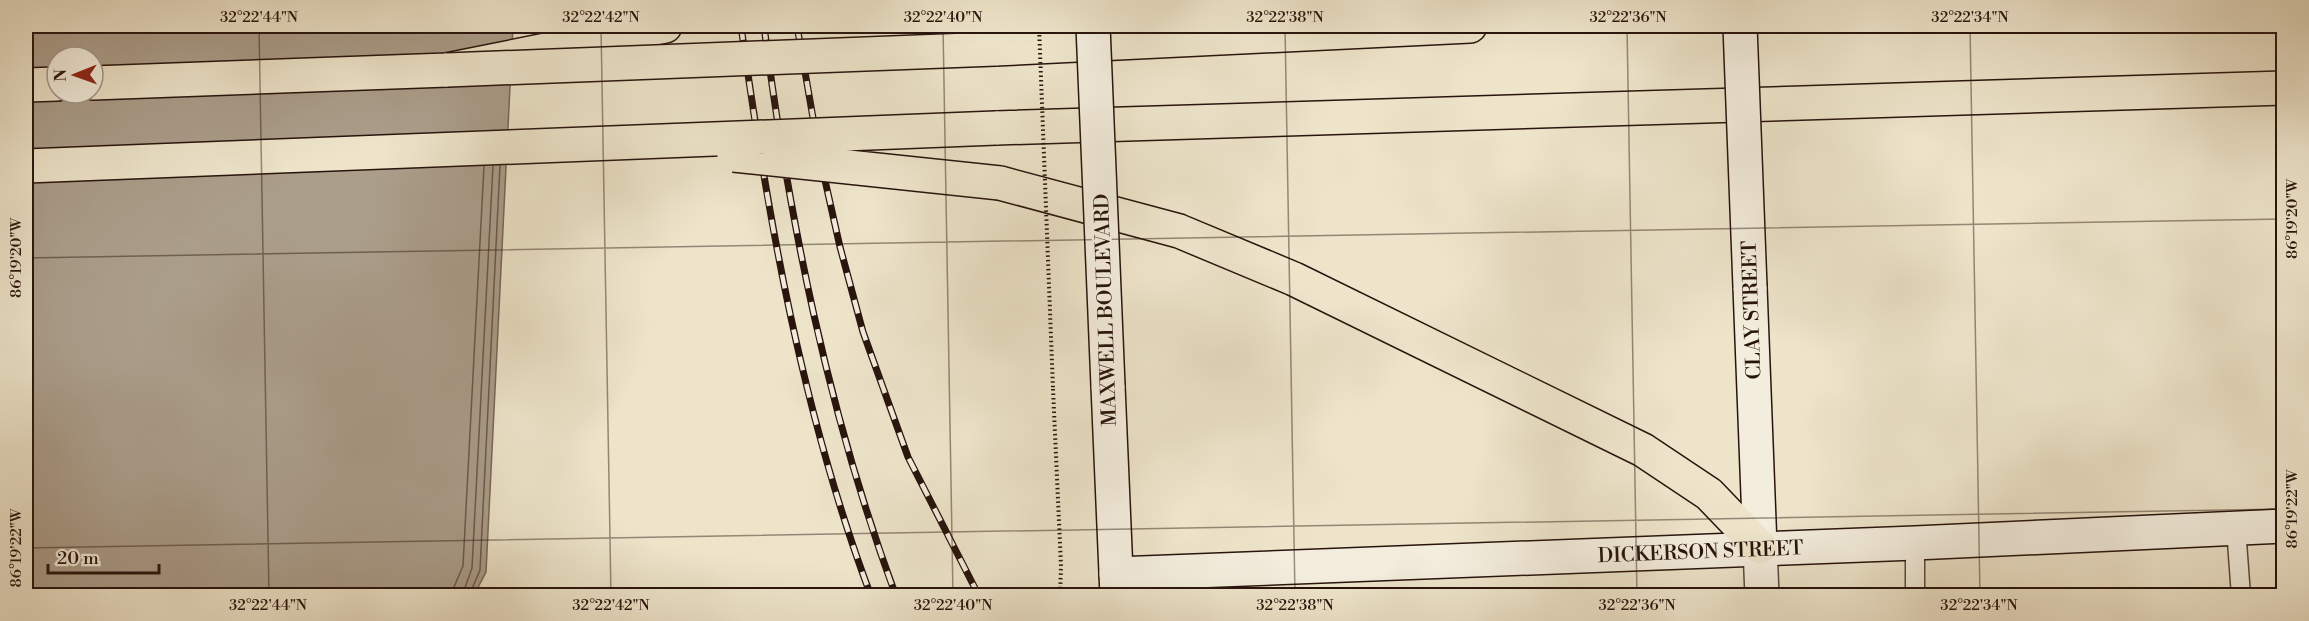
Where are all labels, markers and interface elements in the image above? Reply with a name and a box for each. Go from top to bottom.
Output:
text: 32°22'44"N [220,8,298,27]
text: 32°22'42"N [562,8,640,27]
text: 32°22'40"N [904,8,982,27]
text: 32°22'38"N [1246,8,1324,27]
text: 32°22'36"N [1589,8,1667,27]
text: 32°22'34"N [1931,8,2009,27]
north arrow [45,45,105,105]
text: N [51,68,71,82]
text: 86°19'20"W [2283,179,2302,259]
street label: MAXWELL BOULEVARD [1090,193,1123,427]
text: 86°19'20"W [7,218,26,298]
street label: CLAY STREET [1738,240,1767,380]
text: 86°19'22"W [2283,469,2302,548]
text: 86°19'22"W [7,508,26,587]
street label: DICKERSON STREET [1597,536,1804,569]
scale bar [48,537,159,575]
text: 20 m [57,547,99,570]
text: 32°22'44"N [229,596,307,615]
text: 32°22'42"N [572,596,650,615]
text: 32°22'40"N [914,596,992,615]
text: 32°22'38"N [1256,596,1334,615]
text: 32°22'36"N [1598,596,1676,615]
text: 32°22'34"N [1940,596,2018,615]

